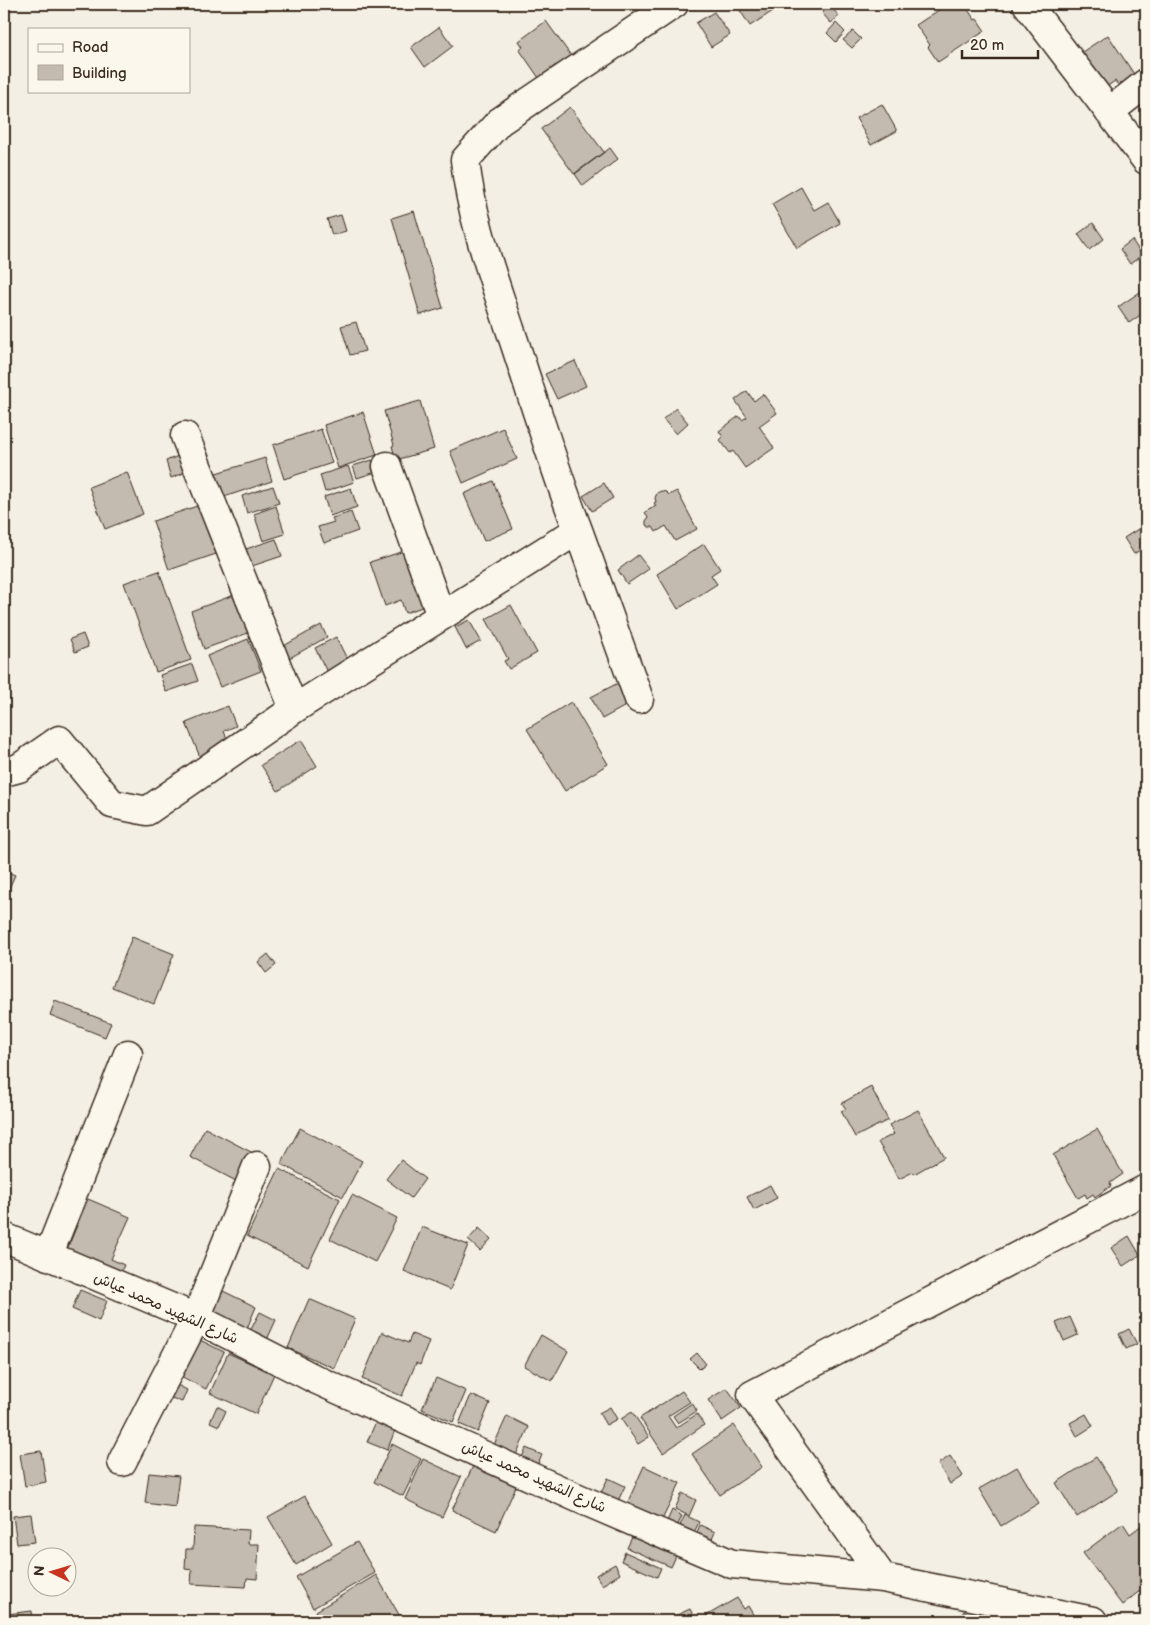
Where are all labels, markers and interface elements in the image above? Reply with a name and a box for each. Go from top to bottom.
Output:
legend [28,28,190,92]
scale bar [962,28,1039,60]
text: 20 m [970,36,1004,55]
text: Road [72,38,108,57]
text: Building [72,64,127,83]
street label: شارع الشهيد محمد عياش [91,1268,241,1348]
street label: شارع الشهيد محمد عياش [459,1437,609,1517]
north arrow [28,1548,78,1598]
text: N [31,1565,48,1577]

